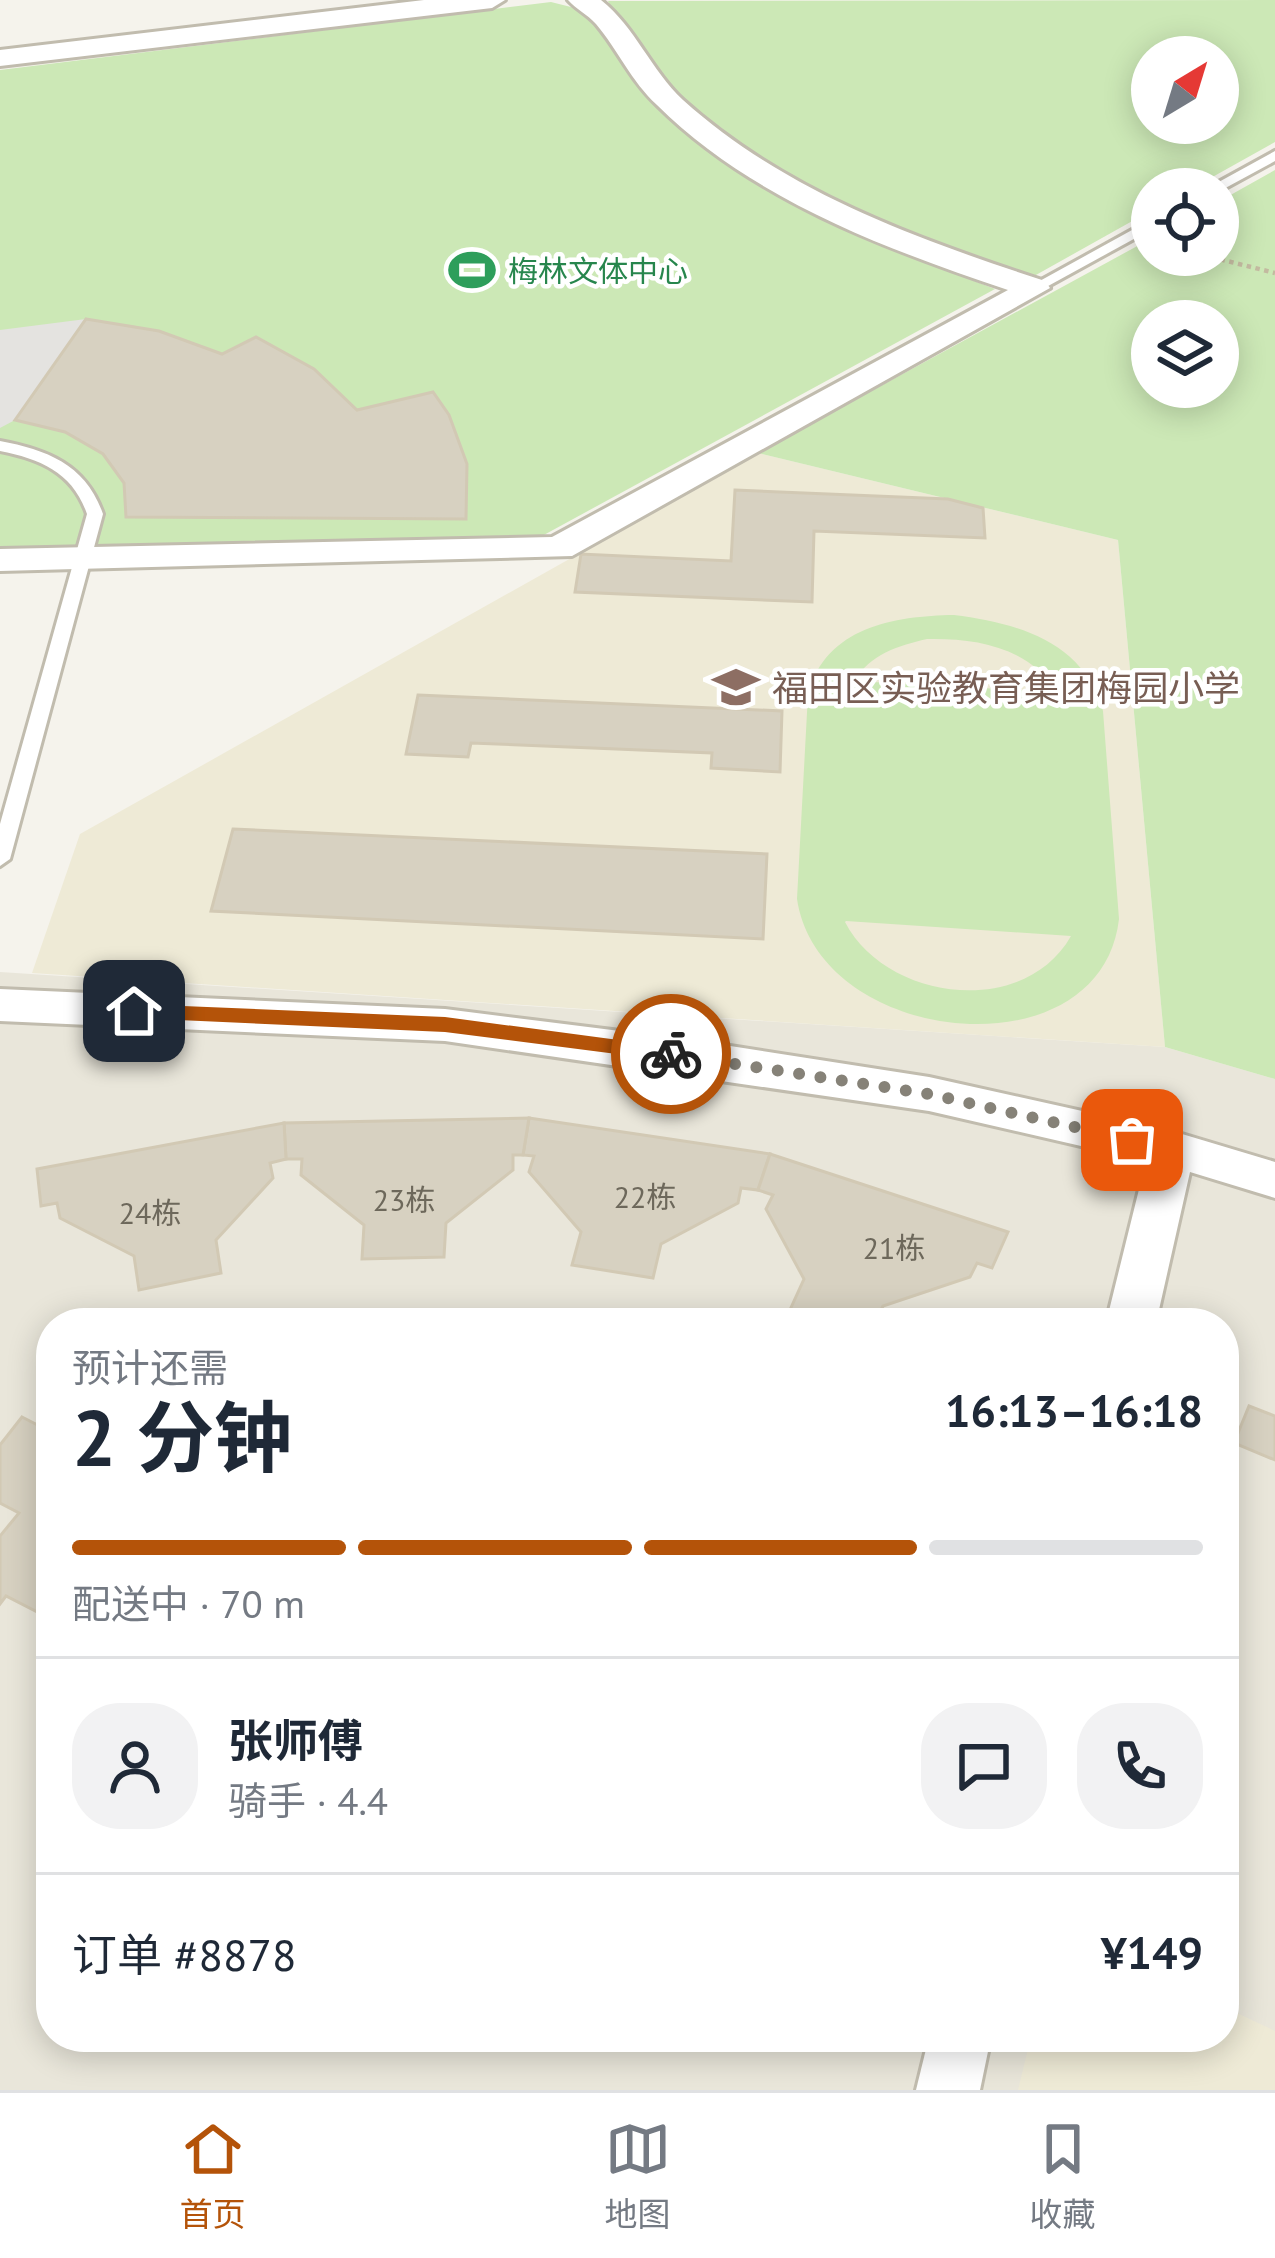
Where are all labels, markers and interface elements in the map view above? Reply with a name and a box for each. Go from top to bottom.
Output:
north arrow [1131,36,1239,144]
map controls [1131,36,1239,408]
button: locate [1131,168,1239,276]
sports icon: 梅林文体中心 [447,245,497,295]
place label: 梅林文体中心 [508,251,688,290]
button: layers [1131,300,1239,408]
school or university icon: 福田区实验教育集团梅园小学 [711,662,761,712]
place label: 福田区实验教育集团梅园小学 [772,664,1240,711]
pin [83,960,185,1062]
icon: home [101,978,167,1044]
courier [611,994,731,1114]
icon: bike [638,1021,704,1087]
pin [1081,1089,1183,1191]
icon: bag [1099,1107,1165,1173]
house number: 22栋 [614,1177,676,1216]
house number: 23栋 [373,1180,435,1219]
house number: 24栋 [119,1193,181,1232]
house number: 21栋 [863,1228,925,1267]
text: 预计还需 [72,1342,228,1393]
text: 16:13–16:18 [945,1381,1203,1439]
text: 2 分钟 [72,1387,292,1488]
text: 配送中 · 70 m [72,1578,305,1629]
button: person [72,1703,198,1829]
button: chat [921,1703,1047,1829]
button: phone [1077,1703,1203,1829]
text: 张师傅 [228,1711,363,1769]
text: 骑手 · 4.4 [228,1775,388,1826]
text: ¥149 [1101,1923,1203,1981]
text: 订单 #8878 [72,1925,297,1983]
tab: 首页 [180,2116,246,2236]
tab: 地图 [605,2116,671,2236]
tab: 收藏 [1030,2116,1096,2236]

